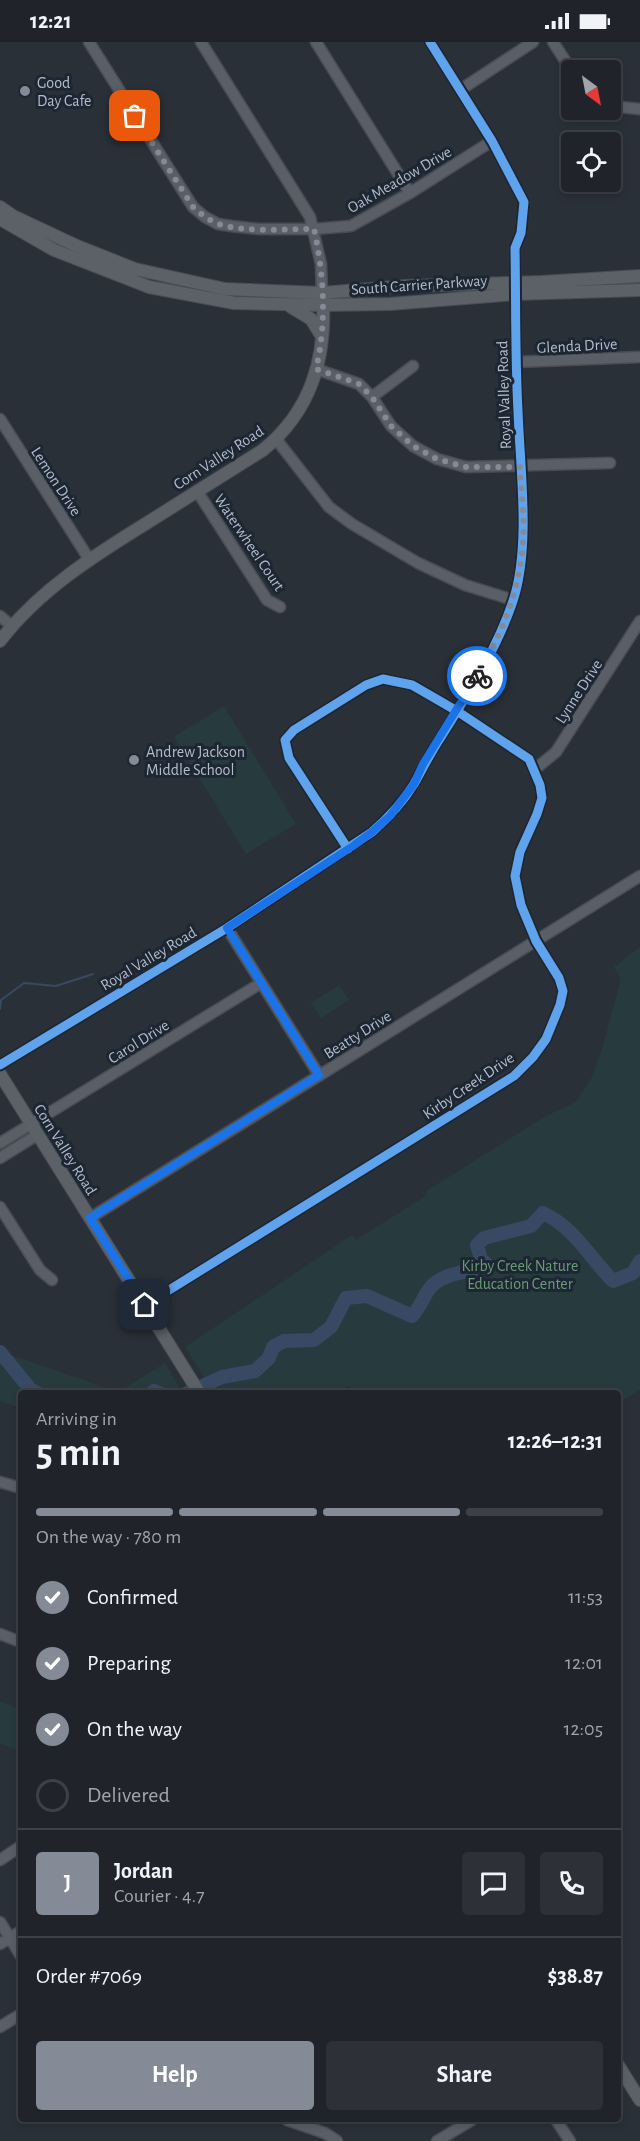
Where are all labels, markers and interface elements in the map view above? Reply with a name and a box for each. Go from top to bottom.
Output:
text: 12:21 [30,10,72,32]
north arrow [561,60,621,120]
map controls [561,60,621,192]
place label: Good Day Cafe [37,75,91,110]
marker: Good Day Cafe [18,84,32,98]
pin [109,90,160,141]
icon: bag [118,99,151,132]
button: locate [561,132,621,192]
street label: Oak Meadow Drive [345,144,454,216]
street label: South Carrier Parkway [350,272,488,299]
street label: Glenda Drive [536,336,618,356]
street label: Royal Valley Road [494,340,515,450]
street label: Corn Valley Road [171,423,267,494]
street label: Lemon Drive [28,444,84,519]
street label: Waterwheel Court [211,491,287,594]
courier [447,646,507,706]
street label: Lynne Drive [552,657,606,727]
icon: bike [461,660,494,693]
place label: Andrew Jackson Middle School [146,744,245,778]
marker: Andrew Jackson Middle School [127,753,141,767]
street label: Royal Valley Road [98,924,200,995]
street label: Beatty Drive [321,1008,395,1063]
street label: Carol Drive [105,1017,172,1067]
street label: Kirby Creek Drive [420,1049,518,1123]
street label: Corn Valley Road [30,1101,99,1198]
park label: Kirby Creek Nature Education Center [462,1258,578,1292]
pin [119,1279,170,1330]
icon: home [128,1288,161,1321]
text: Arriving in [36,1409,117,1429]
text: 12:26–12:31 [508,1430,603,1452]
text: 5 min [36,1434,121,1473]
text: On the way · 780 m [36,1527,181,1547]
icon: check [36,1581,69,1614]
text: Confirmed [87,1586,178,1608]
text: 11:53 [568,1587,603,1607]
icon: check [36,1647,69,1680]
text: Preparing [87,1652,171,1674]
text: 12:01 [565,1653,603,1673]
icon: check [36,1713,69,1746]
text: On the way [87,1718,182,1740]
text: 12:05 [564,1719,603,1739]
text: Delivered [87,1784,170,1806]
button: chat [462,1852,525,1915]
button: phone [540,1852,603,1915]
text: Jordan [114,1860,173,1882]
text: J [64,1872,71,1894]
text: Courier · 4.7 [114,1886,205,1906]
text: Order #7069 [36,1965,142,1987]
text: $38.87 [547,1965,603,1987]
button: Help [36,2041,314,2110]
button: Share [326,2041,603,2110]

